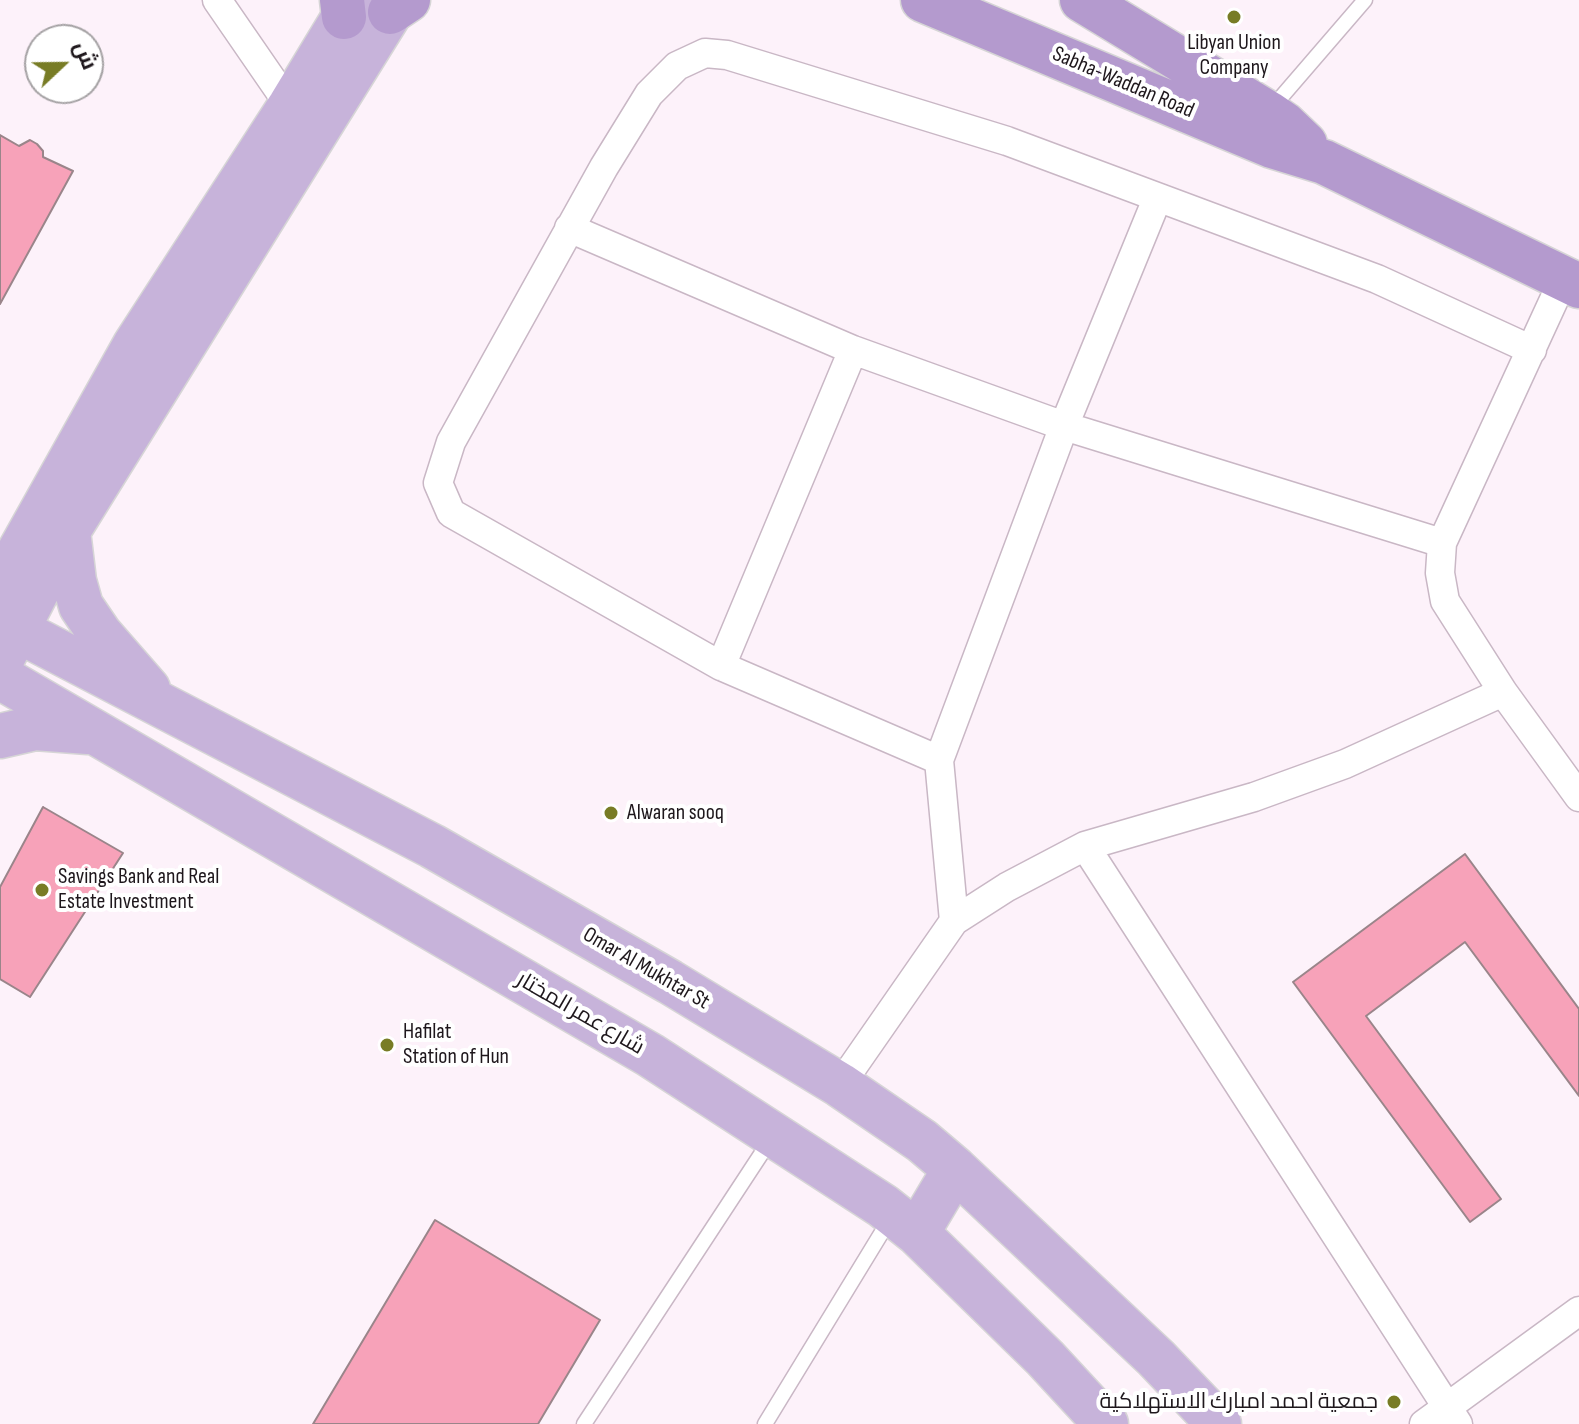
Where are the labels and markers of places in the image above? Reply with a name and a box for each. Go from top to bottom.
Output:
marker: Libyan Union Company [1225,8,1243,26]
place label: Libyan Union Company [1187,30,1281,82]
place label: Alwaran sooq [627,800,724,826]
marker: Alwaran sooq [602,804,620,822]
place label: Savings Bank and Real Estate Investment [58,864,219,916]
marker: Savings Bank and Real Estate Investment [33,881,51,899]
place label: Hafilat Station of Hun [403,1019,509,1070]
marker: Hafilat Station of Hun [378,1036,396,1054]
place label: جمعية احمد امبارك الاستهلاكية [1100,1389,1378,1415]
marker: جمعية احمد امبارك الاستهلاكية [1385,1393,1403,1411]

